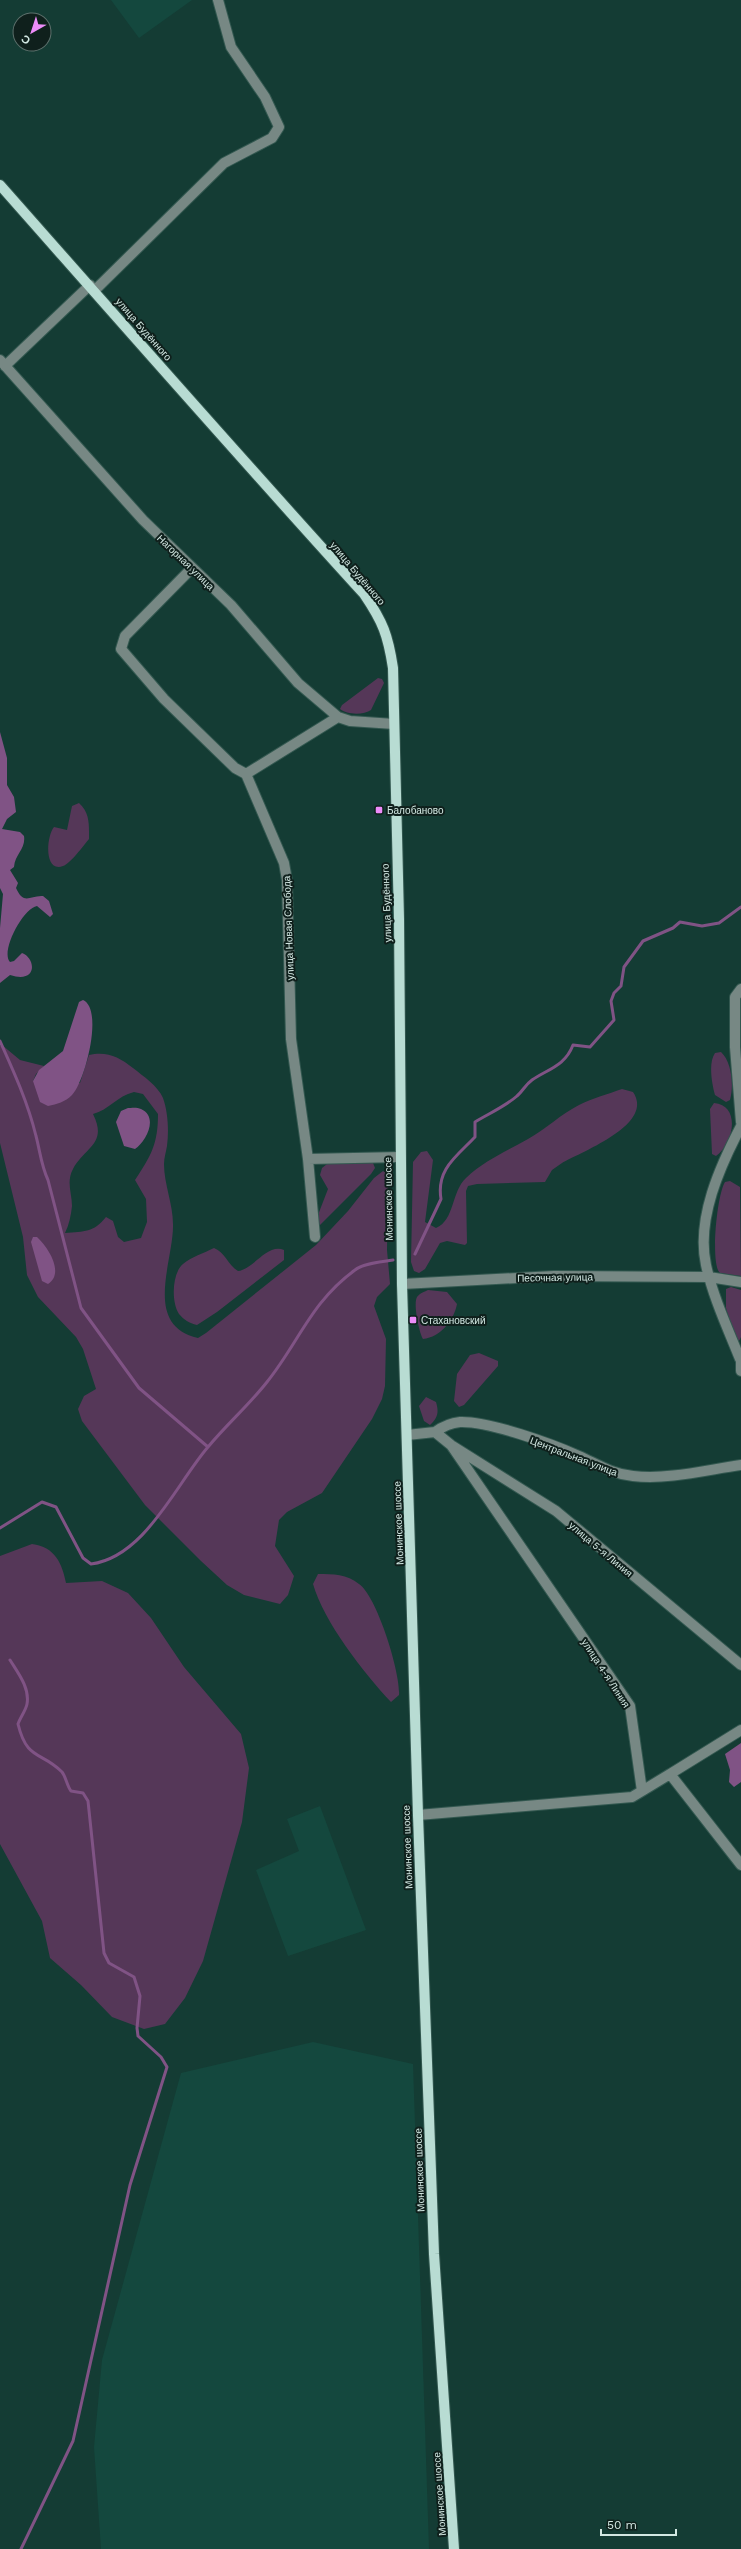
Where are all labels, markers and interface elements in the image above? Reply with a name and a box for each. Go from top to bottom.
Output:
north arrow [12,12,52,52]
text: С [19,32,33,47]
street label: улица Будённого [114,296,174,363]
street label: Нагорная улица [155,532,217,593]
street label: улица Будённого [328,540,387,607]
marker: Балобаново [374,805,384,815]
place label: Балобаново [387,805,444,816]
street label: улица Будённого [380,863,393,943]
street label: улица Новая Слобода [281,875,296,980]
street label: Монинское шоссе [382,1157,395,1241]
street label: Песочная улица [517,1271,593,1284]
marker: Стахановский [408,1315,418,1325]
place label: Стахановский [421,1315,486,1326]
street label: Центральная улица [529,1435,619,1478]
street label: Монинское шоссе [392,1480,405,1565]
street label: улица 5-я Линия [567,1520,635,1579]
street label: улица 4-я Линия [579,1637,632,1710]
street label: Монинское шоссе [401,1804,414,1889]
street label: Монинское шоссе [413,2127,426,2212]
street label: Монинское шоссе [431,2451,448,2536]
scale bar [601,2511,676,2537]
text: 50 m [607,2518,637,2532]

